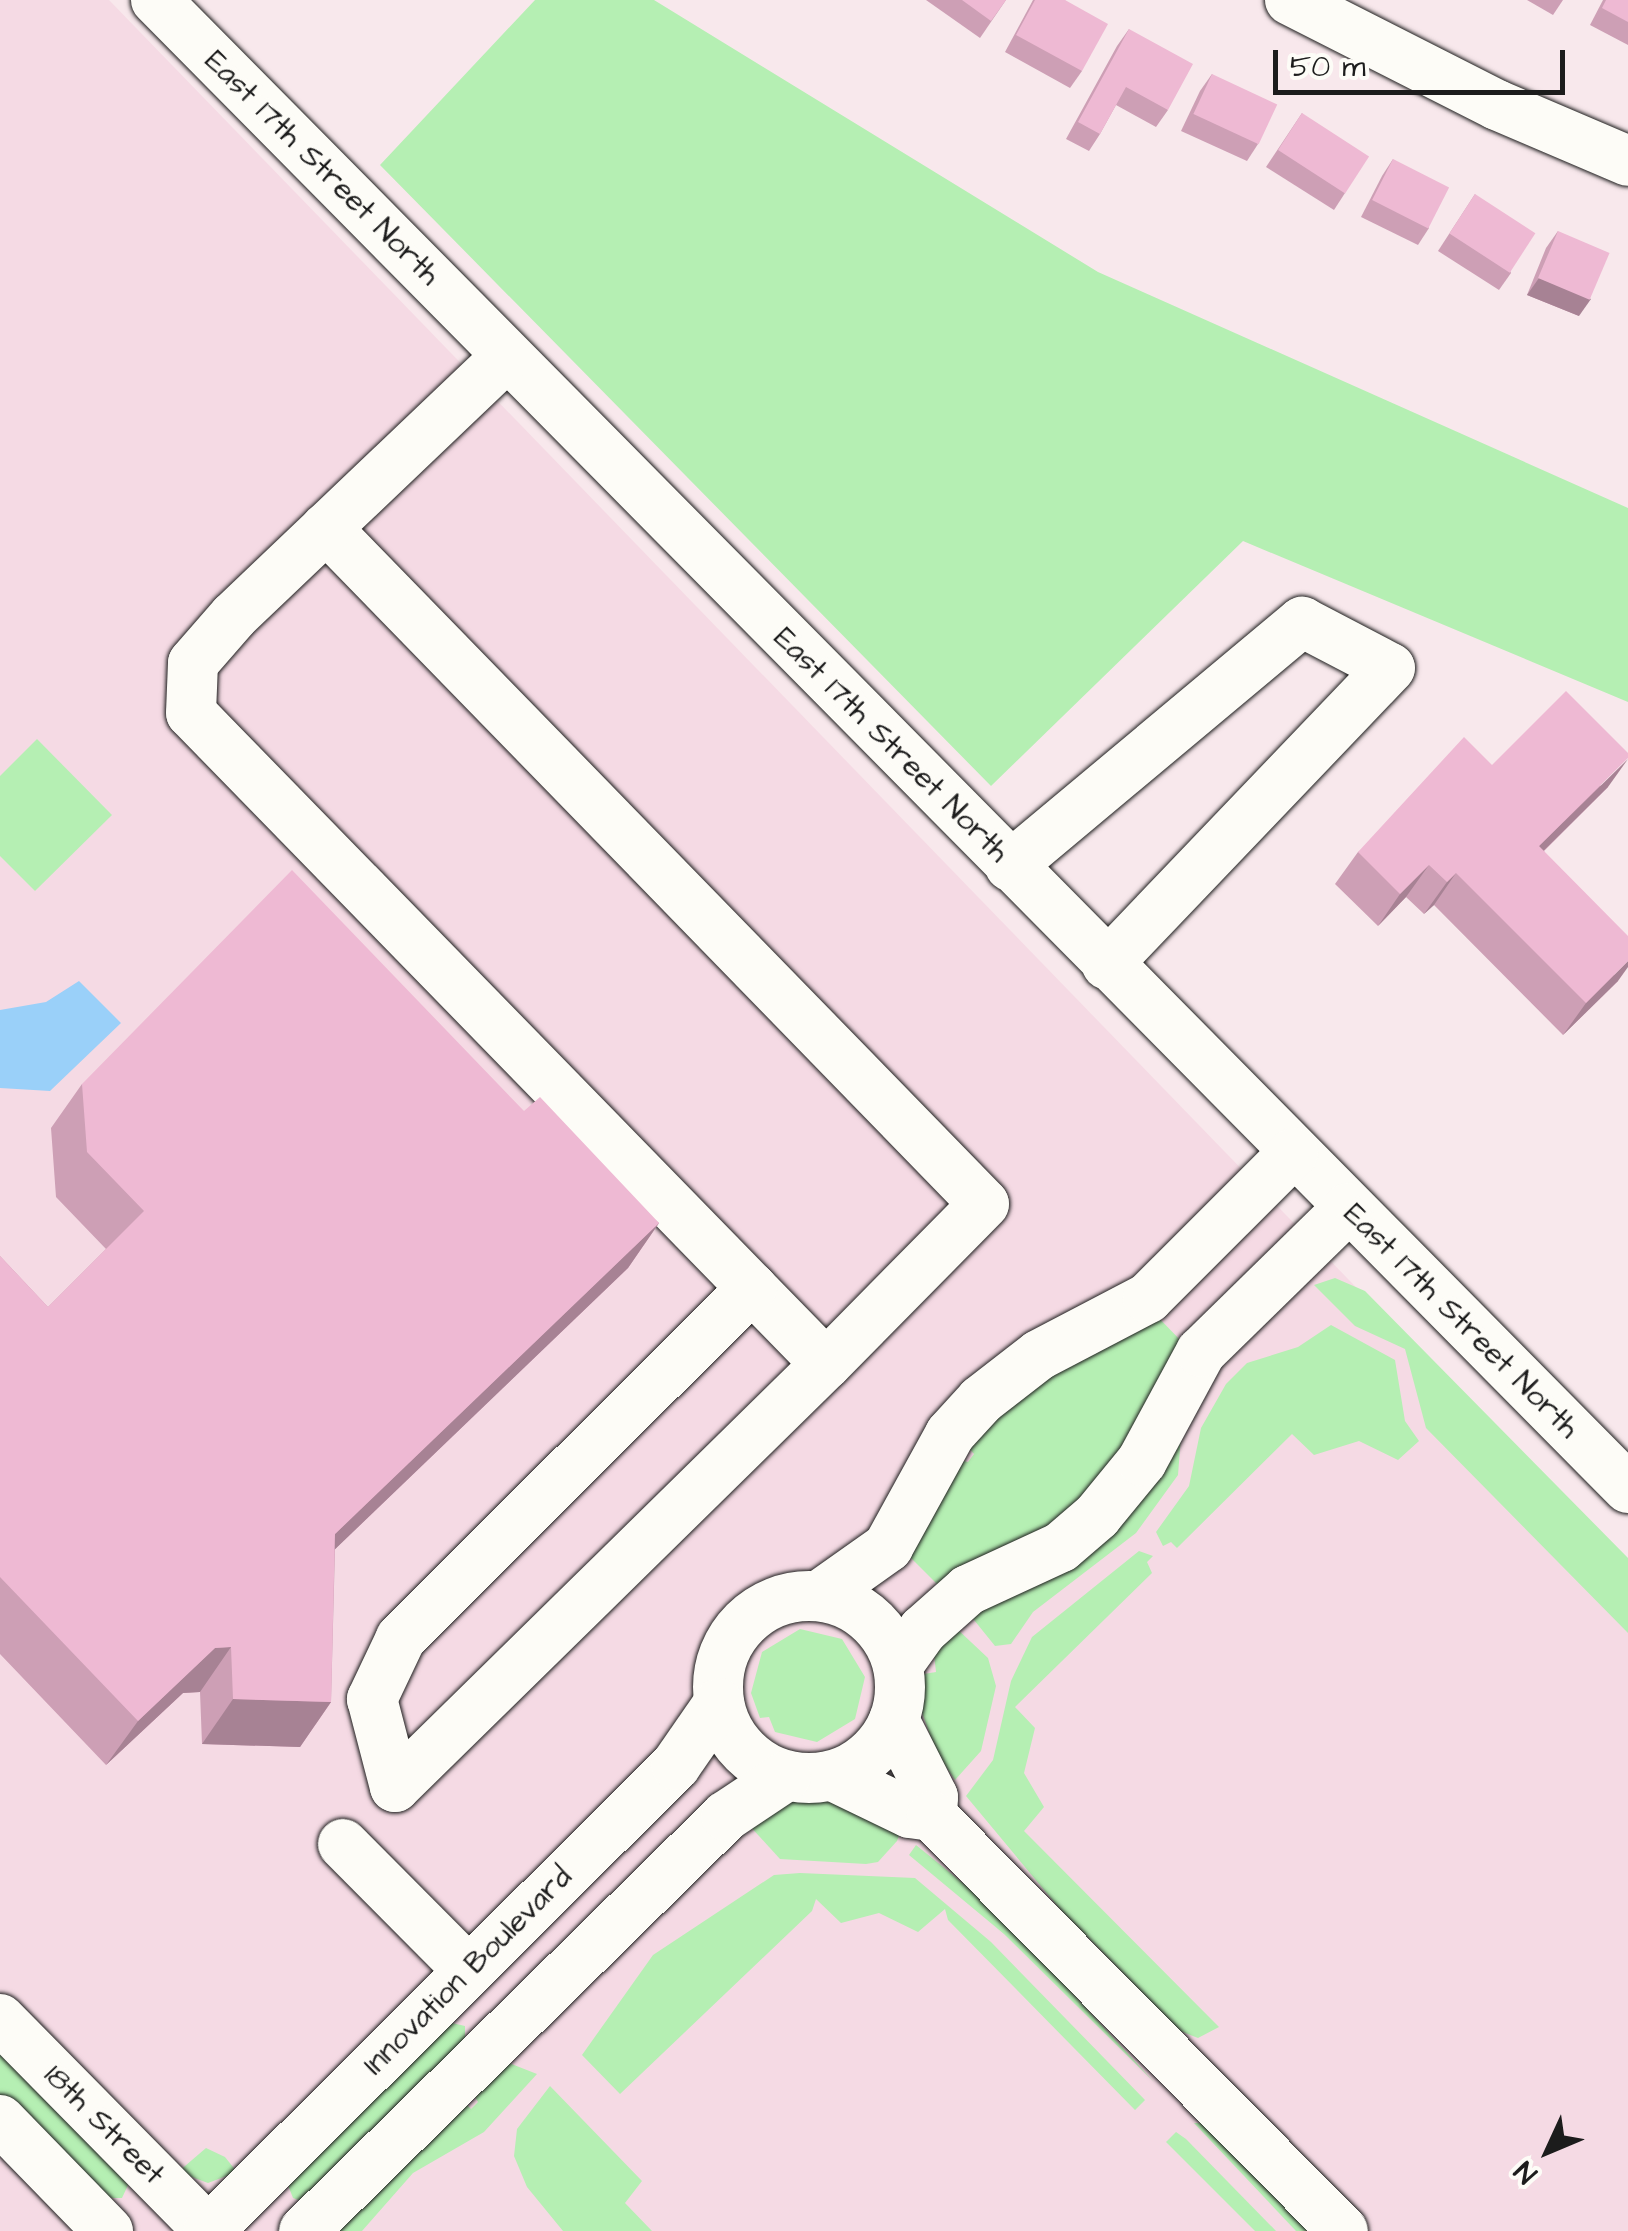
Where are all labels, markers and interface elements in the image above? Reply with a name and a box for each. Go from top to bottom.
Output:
scale bar [1278,30,1570,92]
street label: East 17th Street North [197,43,447,293]
text: 50 m [1290,46,1366,88]
street label: East 17th Street North [766,620,1016,870]
street label: East 17th Street North [1336,1196,1586,1446]
street label: Innovation Boulevard [356,1859,580,2083]
street label: 18th Street [37,2058,171,2192]
north arrow [1498,2101,1598,2201]
text: N [1506,2152,1546,2192]

